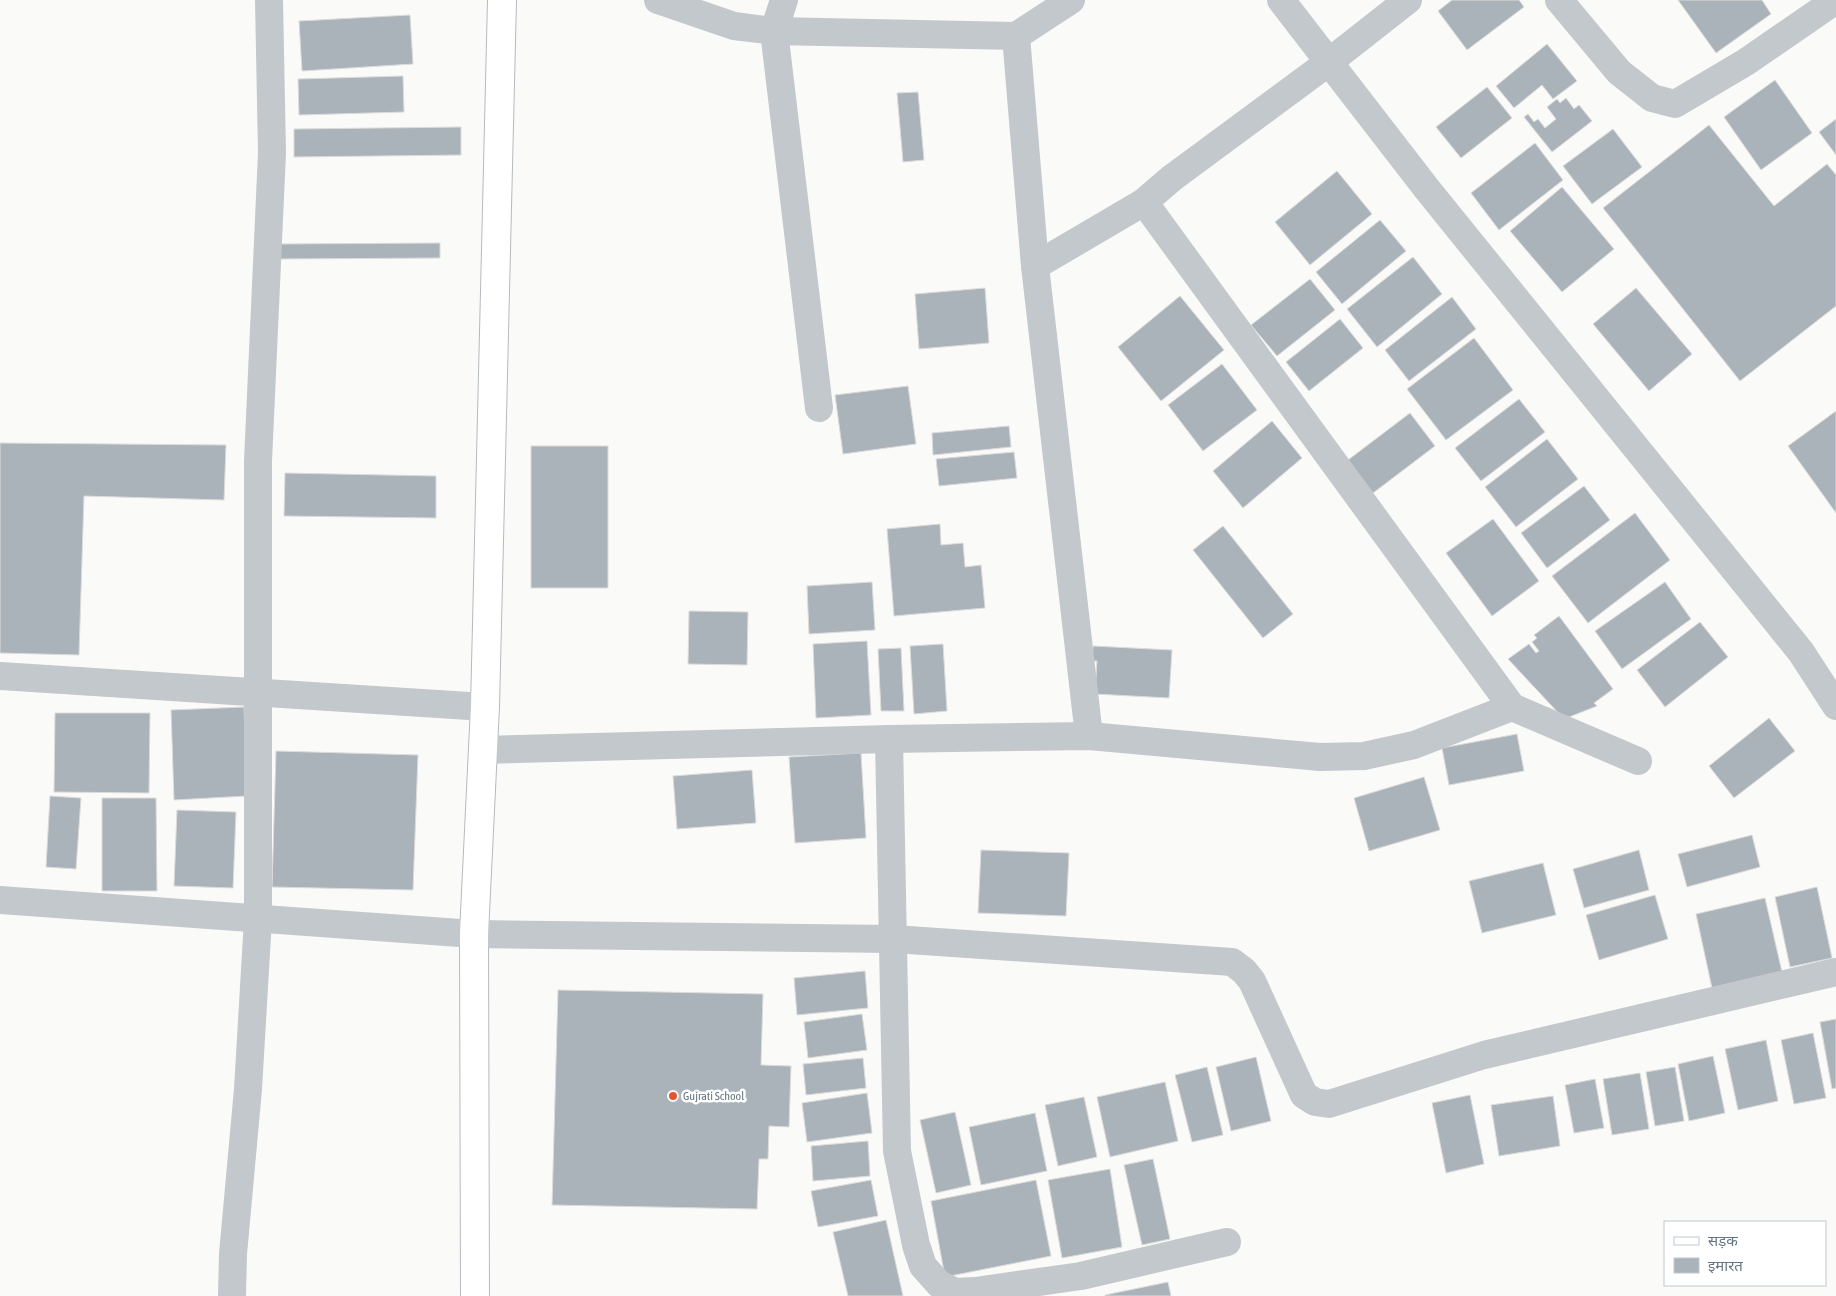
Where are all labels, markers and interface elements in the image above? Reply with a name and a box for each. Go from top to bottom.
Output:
place label: Gujrati School [683,1089,745,1103]
marker: Gujrati School [667,1090,679,1102]
legend [1664,1221,1826,1286]
text: सड़क [1708,1232,1738,1249]
text: इमारत [1708,1257,1743,1274]

